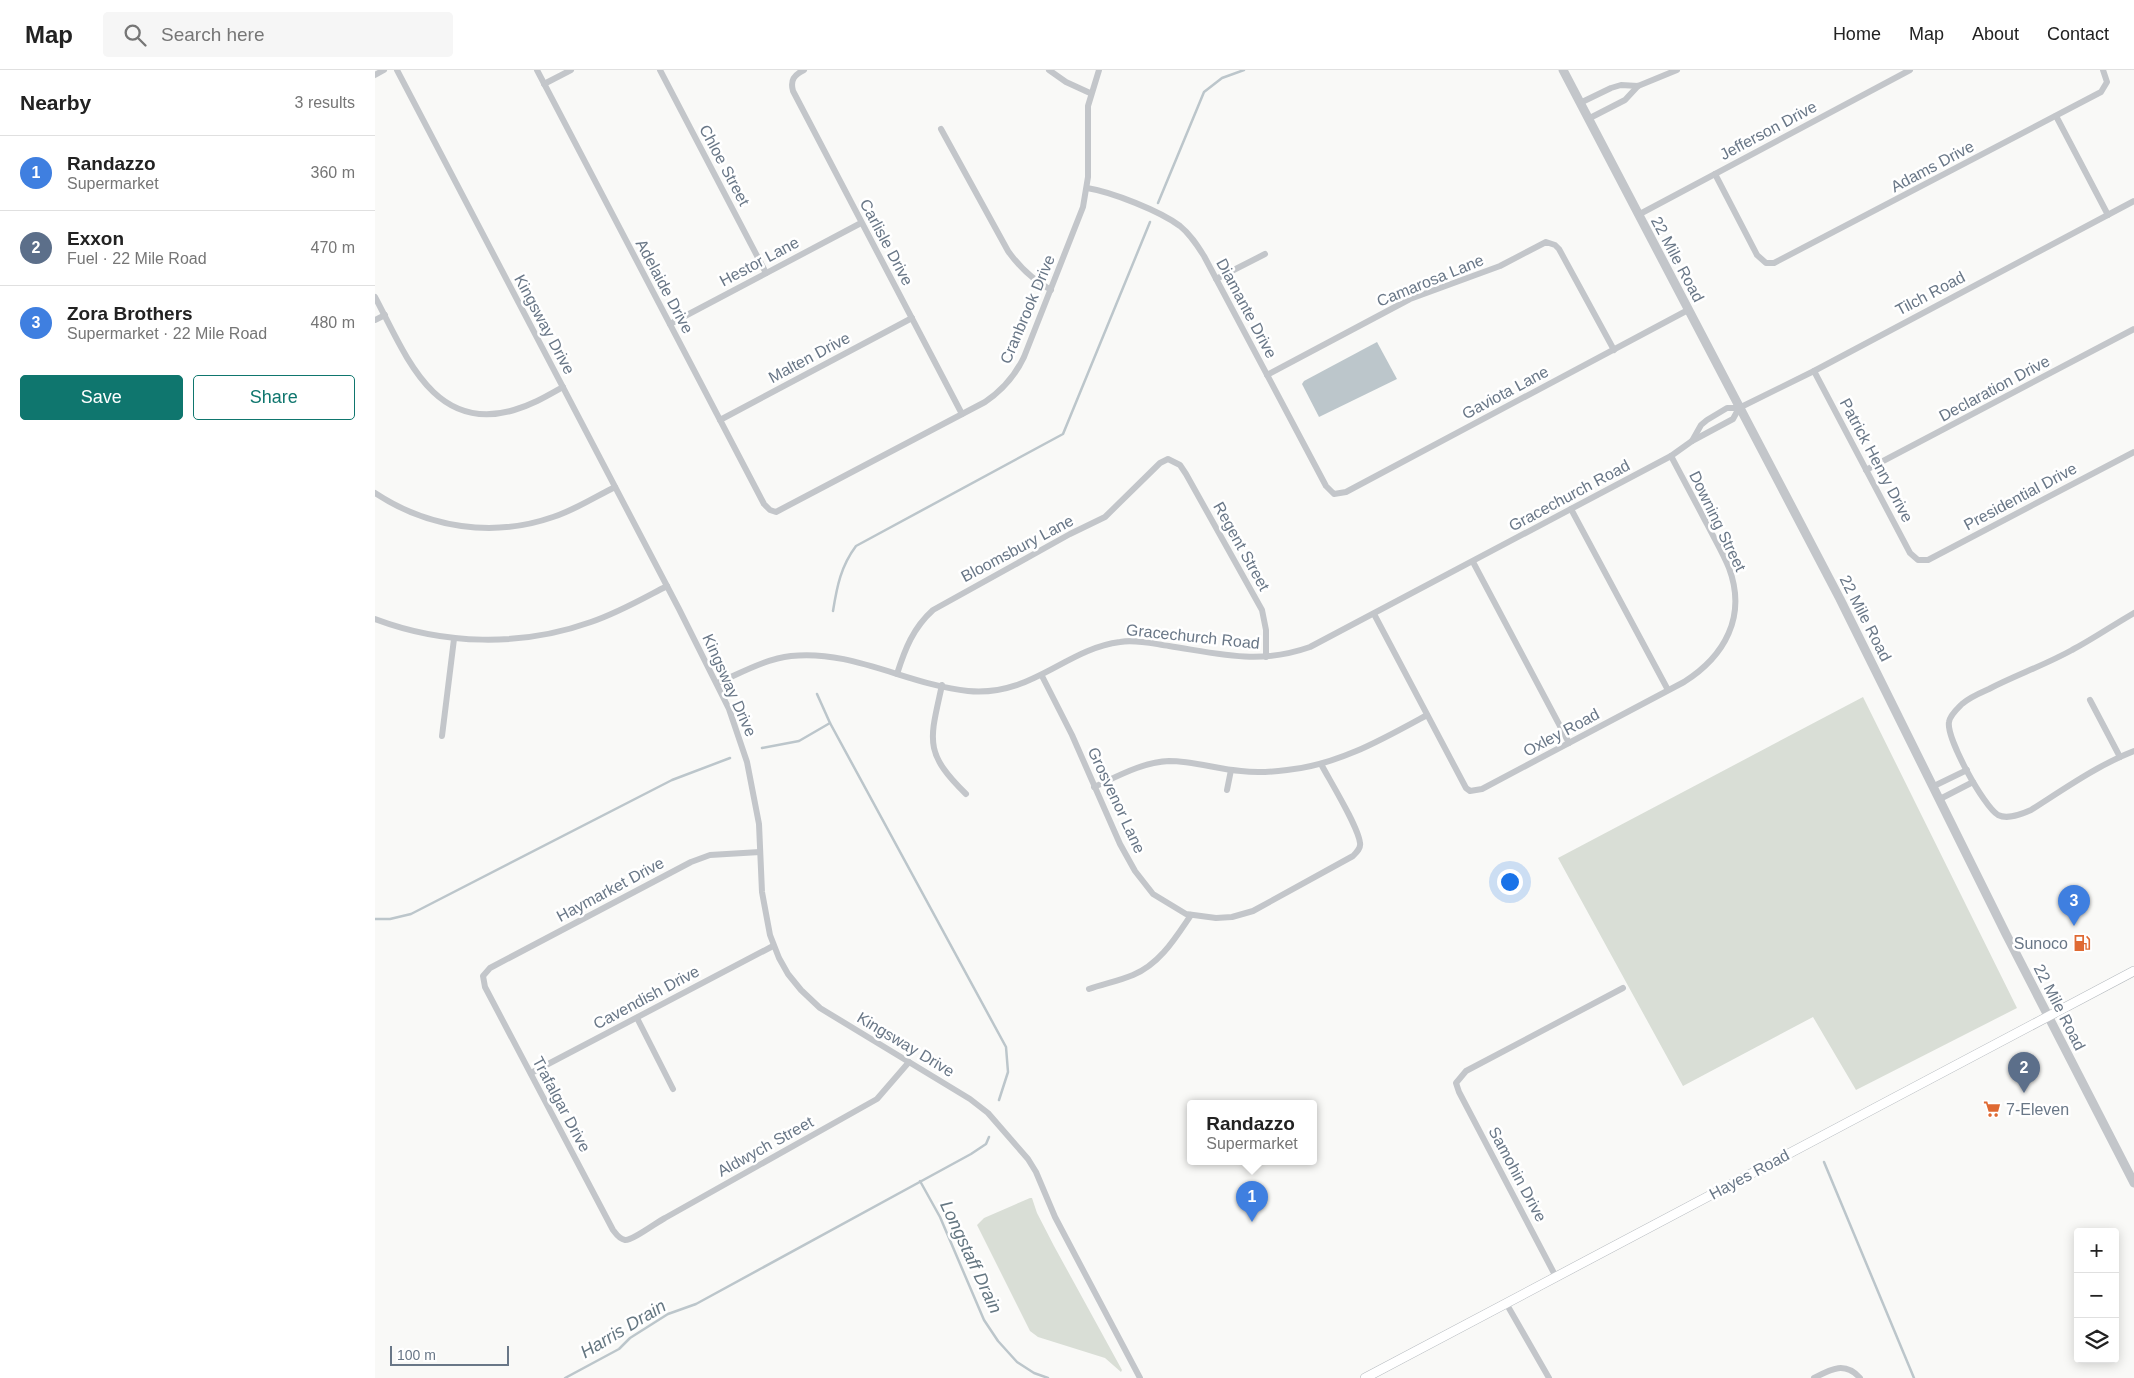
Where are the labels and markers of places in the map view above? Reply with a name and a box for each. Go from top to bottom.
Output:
pin: 3 [2058,885,2090,926]
fuel station icon: Sunoco [2072,933,2092,953]
place label: Sunoco [2014,935,2068,952]
pin: 2 [2008,1052,2040,1093]
supermarket icon: 7-Eleven [1982,1099,2002,1119]
place label: 7-Eleven [2006,1101,2069,1118]
pin: 1 [1236,1181,1268,1222]

